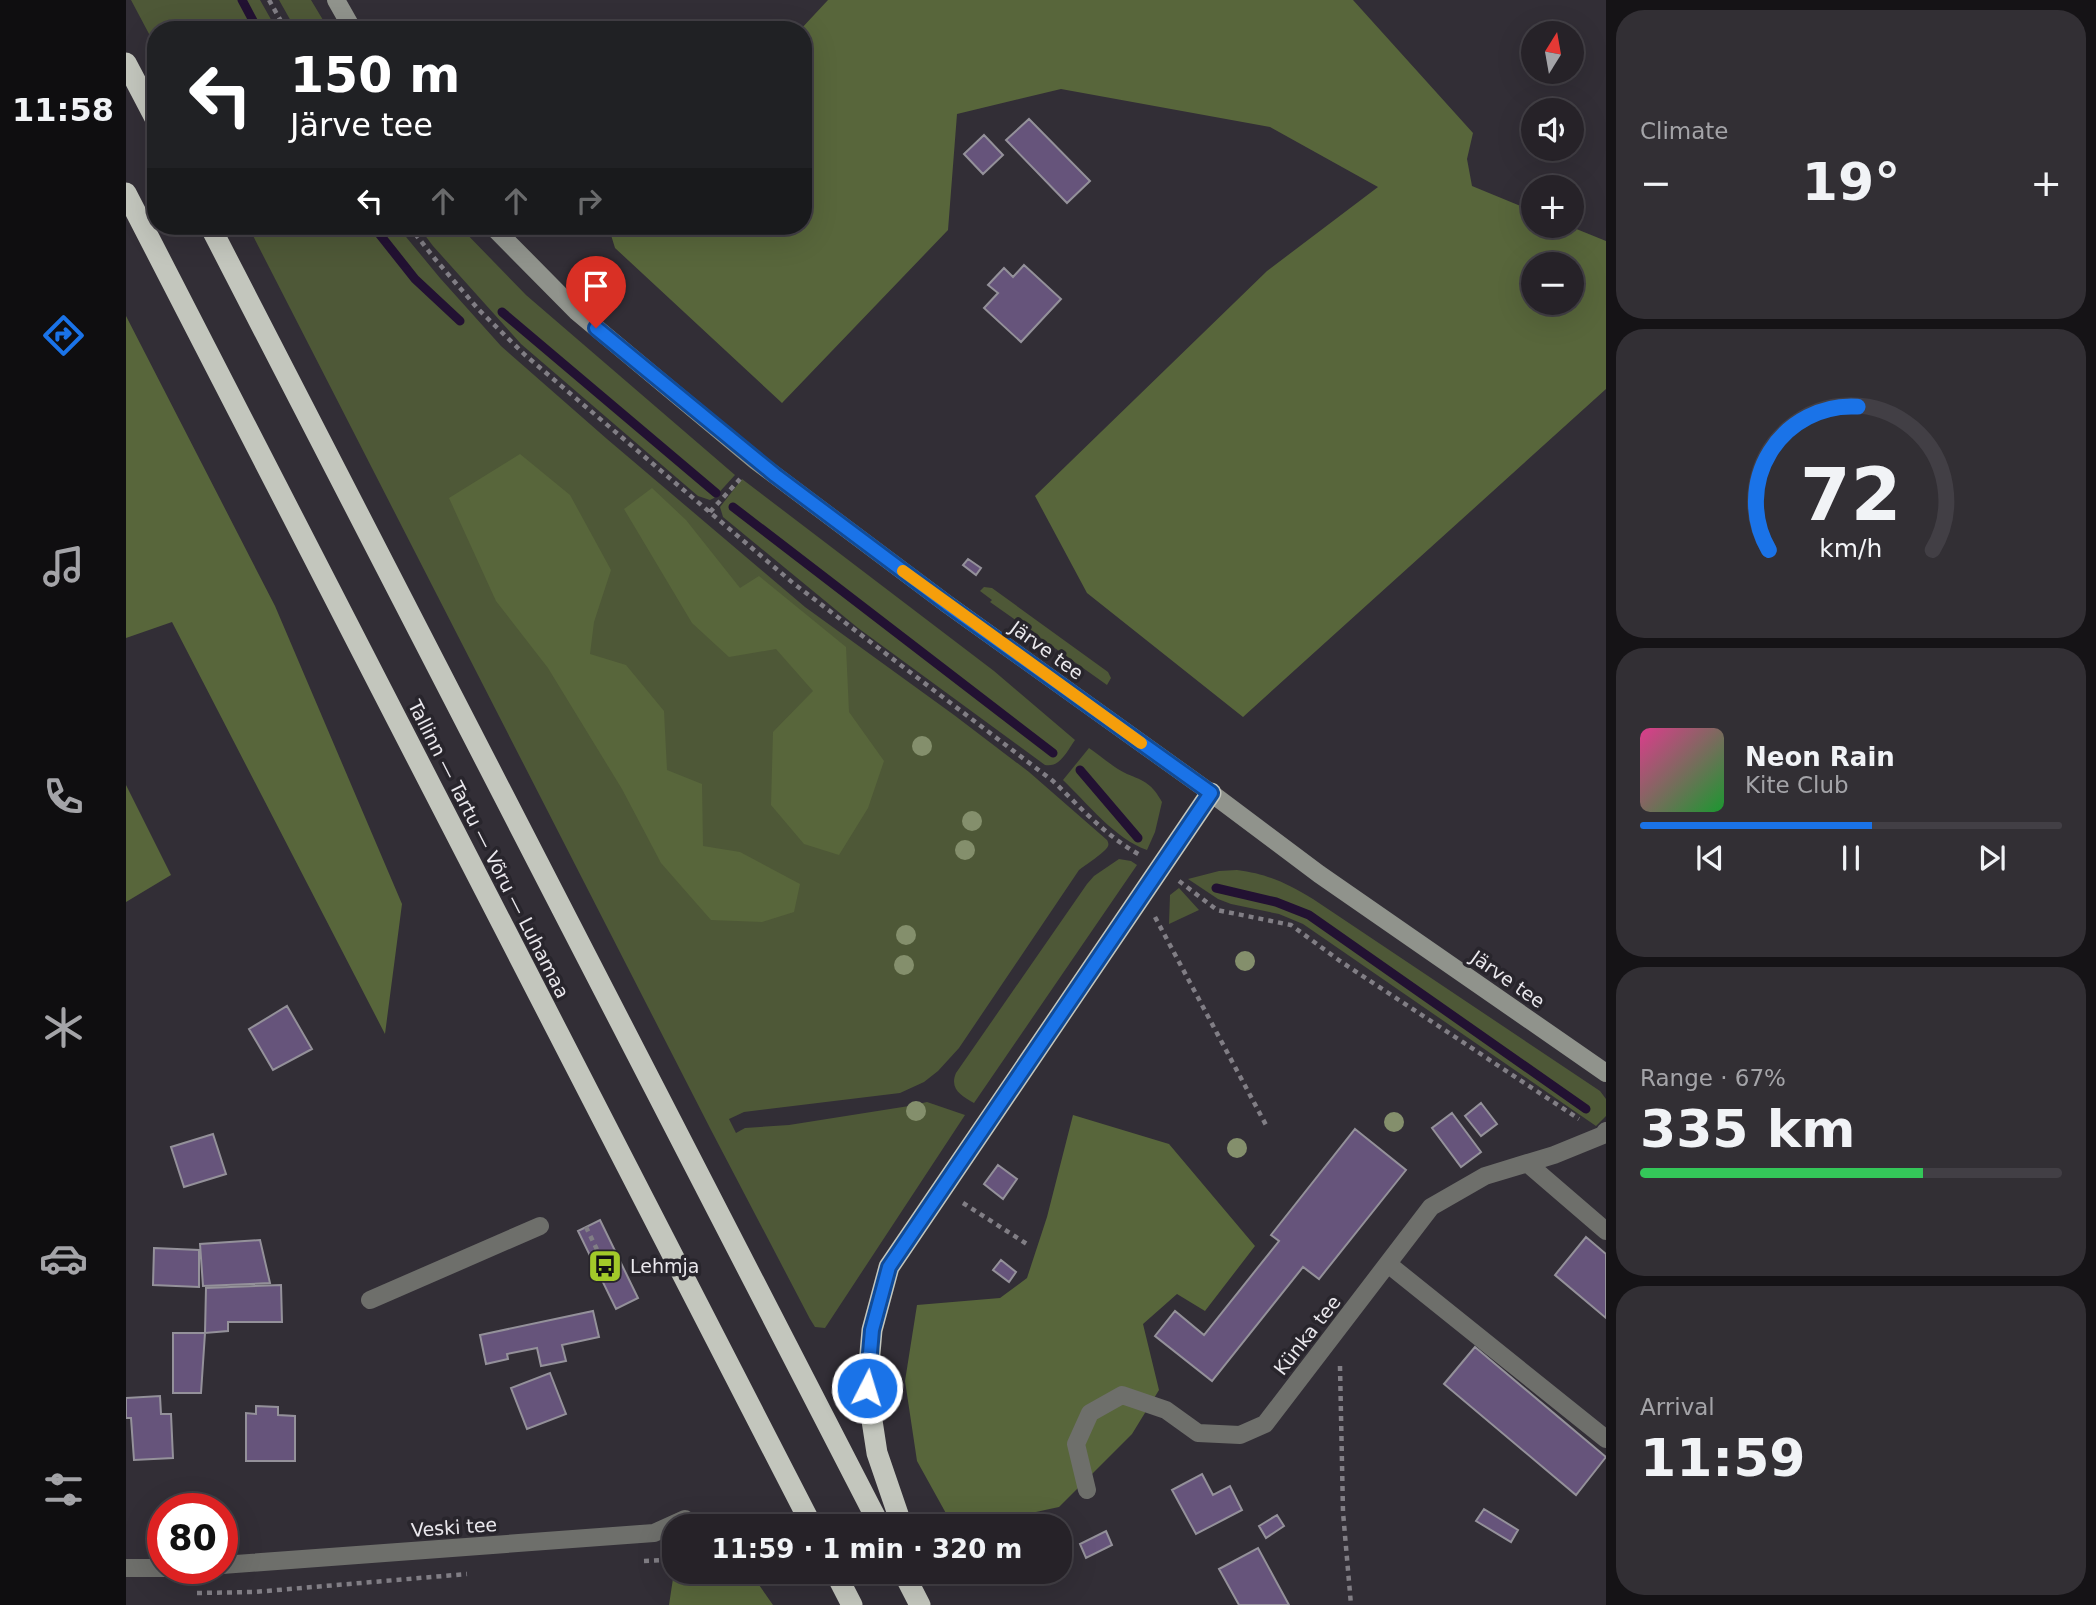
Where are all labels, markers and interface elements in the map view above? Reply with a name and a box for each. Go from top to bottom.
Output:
north arrow [1521,21,1584,84]
map controls [1521,21,1584,315]
text: 150 m [290,47,460,104]
icon: left [175,49,266,140]
text: 11:58 [12,91,114,129]
button: sound [1521,98,1584,161]
text: Järve tee [290,106,433,144]
text: Climate [1640,118,1729,144]
text: 19° [1802,152,1900,212]
text: − [1640,161,1672,205]
text: + [2030,161,2062,205]
button: + [1521,175,1584,238]
icon: left [351,182,389,220]
icon: ahead [424,182,462,220]
icon: ahead [497,182,535,220]
icon: right [570,182,608,220]
button: − [1521,252,1584,315]
pin [566,256,626,328]
icon: arrive [577,267,615,305]
icon: directions [39,311,88,360]
text: 72 [1800,452,1902,537]
text: km/h [1819,533,1883,562]
icon: music [39,542,88,591]
street label: Järve tee [1005,616,1088,684]
street label: Tallinn — Tartu — Võru — Luhamaa [404,695,574,1002]
text: Neon Rain [1745,742,1895,772]
icon: phone [39,772,88,821]
text: Kite Club [1745,772,1849,798]
icon: previous [1691,839,1729,877]
icon: pause [1832,839,1870,877]
icon: next [1973,839,2011,877]
street label: Järve tee [1466,945,1549,1012]
icon: climate [39,1003,88,1052]
text: Range · 67% [1640,1065,1786,1091]
text: 335 km [1640,1099,1855,1159]
icon: car [39,1234,88,1283]
bus stop icon: Lehmja [586,1247,624,1285]
place label: Lehmja [630,1255,699,1277]
street label: Künka tee [1269,1291,1345,1379]
position arrow [830,1351,904,1425]
text: Arrival [1640,1394,1715,1420]
text: 11:59 [1640,1428,1806,1488]
icon: filters [39,1465,88,1514]
speed limit sign: 80 [147,1493,238,1584]
street label: Veski tee [410,1513,498,1541]
text: 11:59 · 1 min · 320 m [712,1534,1022,1564]

